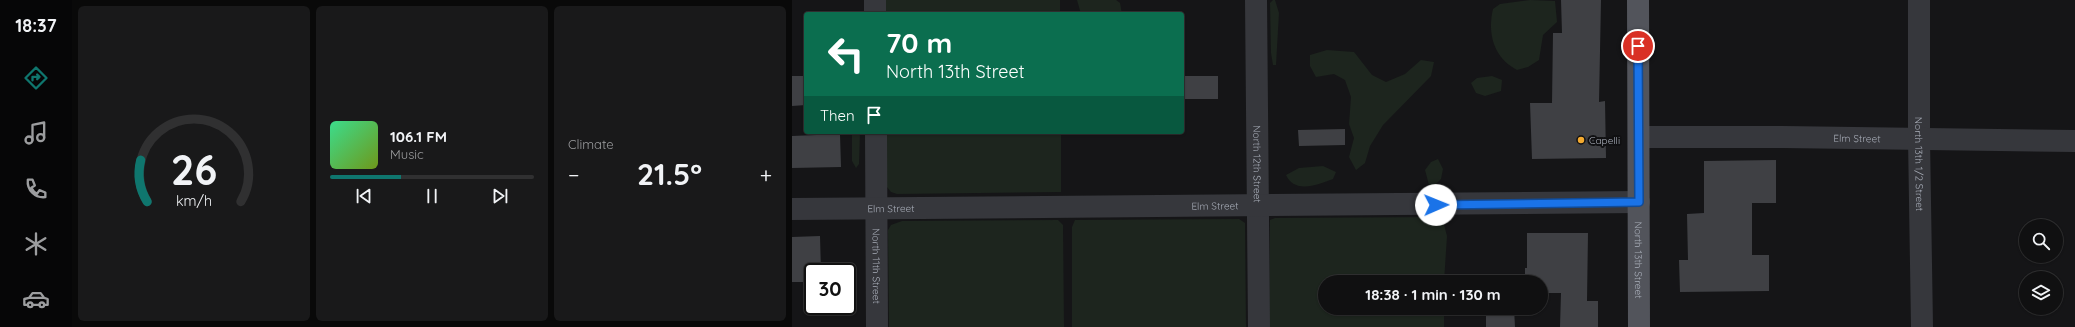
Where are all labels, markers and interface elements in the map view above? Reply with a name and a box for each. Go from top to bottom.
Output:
text: 18:37 [15,14,57,37]
text: 70 m [886,25,952,60]
icon: left [820,28,872,80]
pin [1621,29,1655,63]
icon: arrive [1627,35,1649,57]
text: North 13th Street [886,60,1025,83]
icon: directions [22,64,50,92]
icon: arrive [863,104,885,126]
text: Then [820,106,855,125]
street label: North 13th 1/2 Street [1912,117,1926,212]
icon: music [22,119,50,147]
street label: North 12th Street [1250,125,1264,203]
text: 106.1 FM [390,127,447,146]
street label: Elm Street [1833,132,1881,145]
place label: Capelli [1589,134,1620,147]
marker: Capelli [1576,135,1586,145]
text: Climate [568,136,614,152]
text: 26 [171,142,217,194]
text: Music [390,146,424,162]
text: 21.5° [637,155,702,193]
text: − [568,161,579,189]
text: + [760,161,772,189]
icon: phone [22,175,50,203]
position arrow [1415,184,1457,226]
icon: previous [353,185,375,207]
icon: pause [421,185,443,207]
icon: next [489,185,511,207]
text: km/h [176,191,212,209]
street label: Elm Street [1191,199,1239,213]
street label: Elm Street [867,202,915,215]
map controls [2019,219,2063,315]
button: search [2019,219,2063,263]
street label: North 13th Street [1632,221,1645,299]
street label: North 11th Street [869,228,883,304]
icon: climate [22,230,50,258]
speed limit sign: 30 [804,263,856,315]
button: layers [2019,271,2063,315]
icon: car [22,285,50,313]
text: 18:38 · 1 min · 130 m [1365,285,1501,304]

